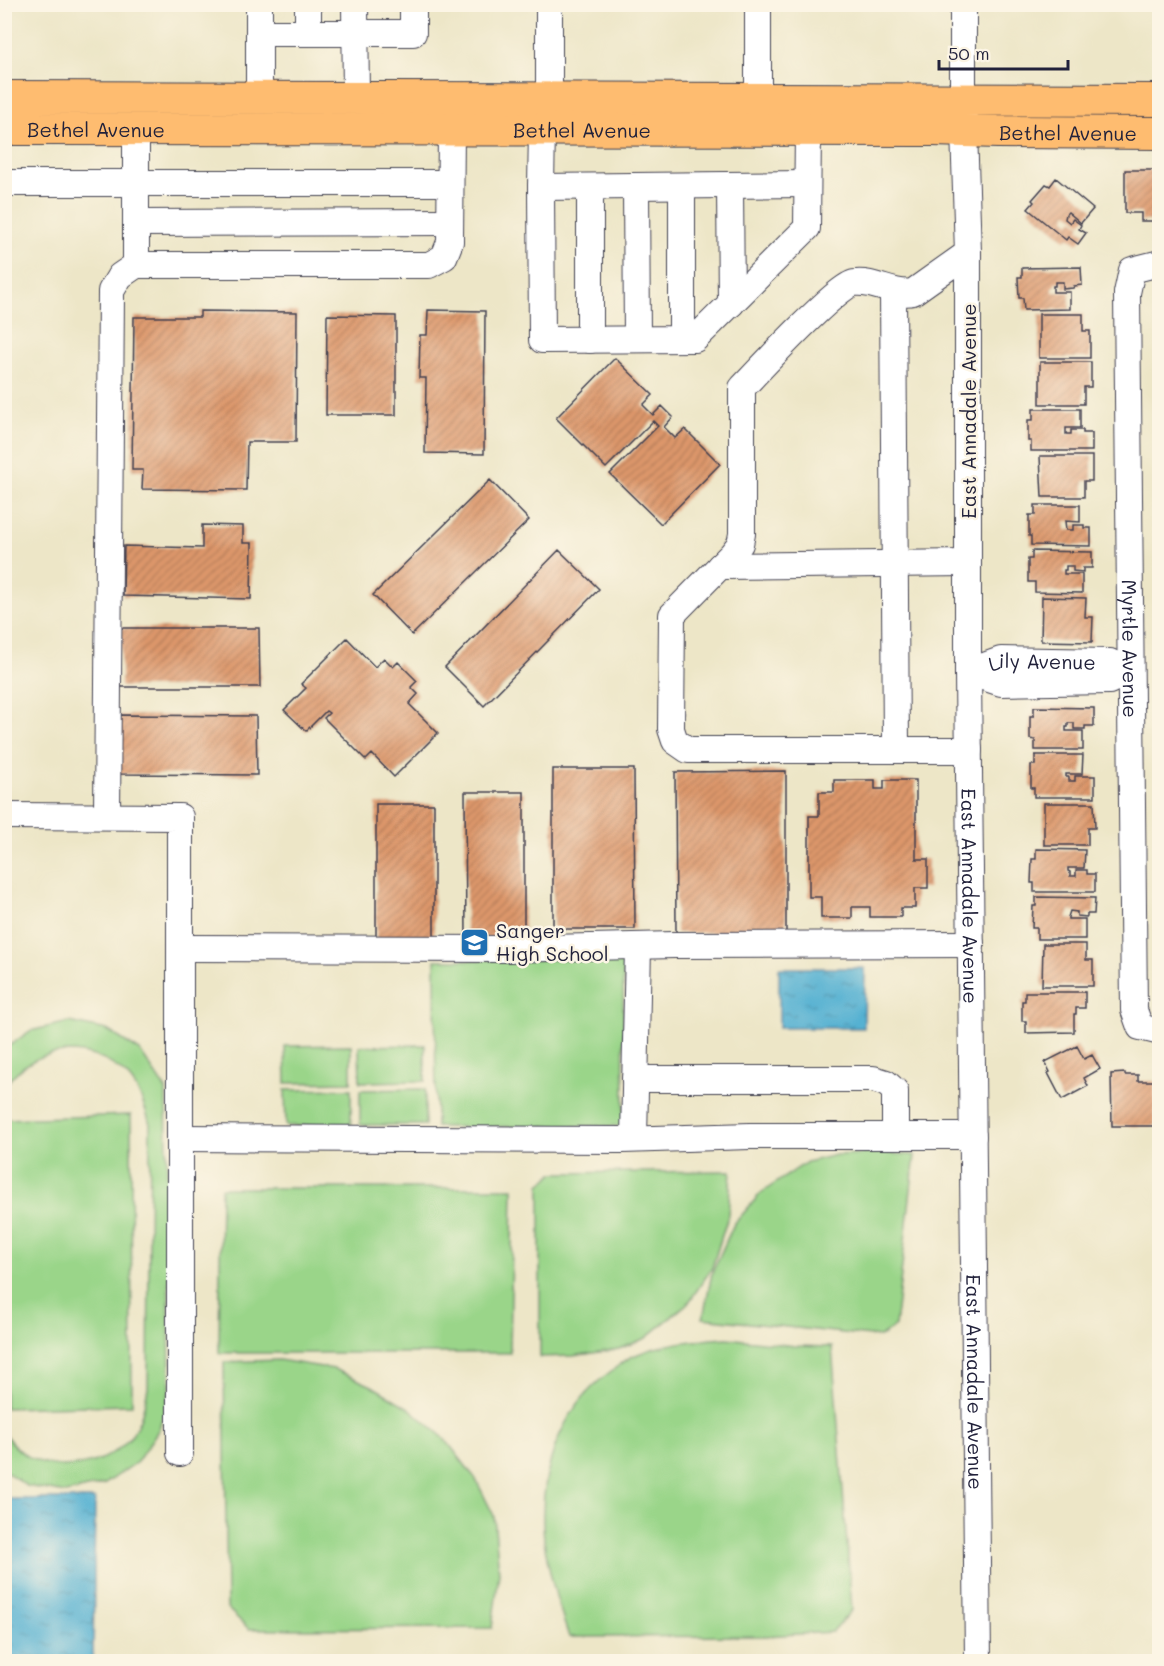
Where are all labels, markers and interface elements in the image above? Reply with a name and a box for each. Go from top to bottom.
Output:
scale bar [939,33,1068,71]
text: 50 m [948,41,990,65]
street label: Bethel Avenue [27,116,165,142]
street label: Bethel Avenue [513,117,651,143]
street label: Bethel Avenue [999,119,1137,146]
street label: East Annadale Avenue [955,303,981,519]
street label: Myrtle Avenue [1117,579,1144,718]
street label: Lily Avenue [984,647,1096,677]
street label: East Annadale Avenue [956,788,984,1004]
place label: Sanger High School [496,917,609,966]
school or university icon: Sanger High School [459,926,491,958]
street label: East Annadale Avenue [961,1274,989,1490]

